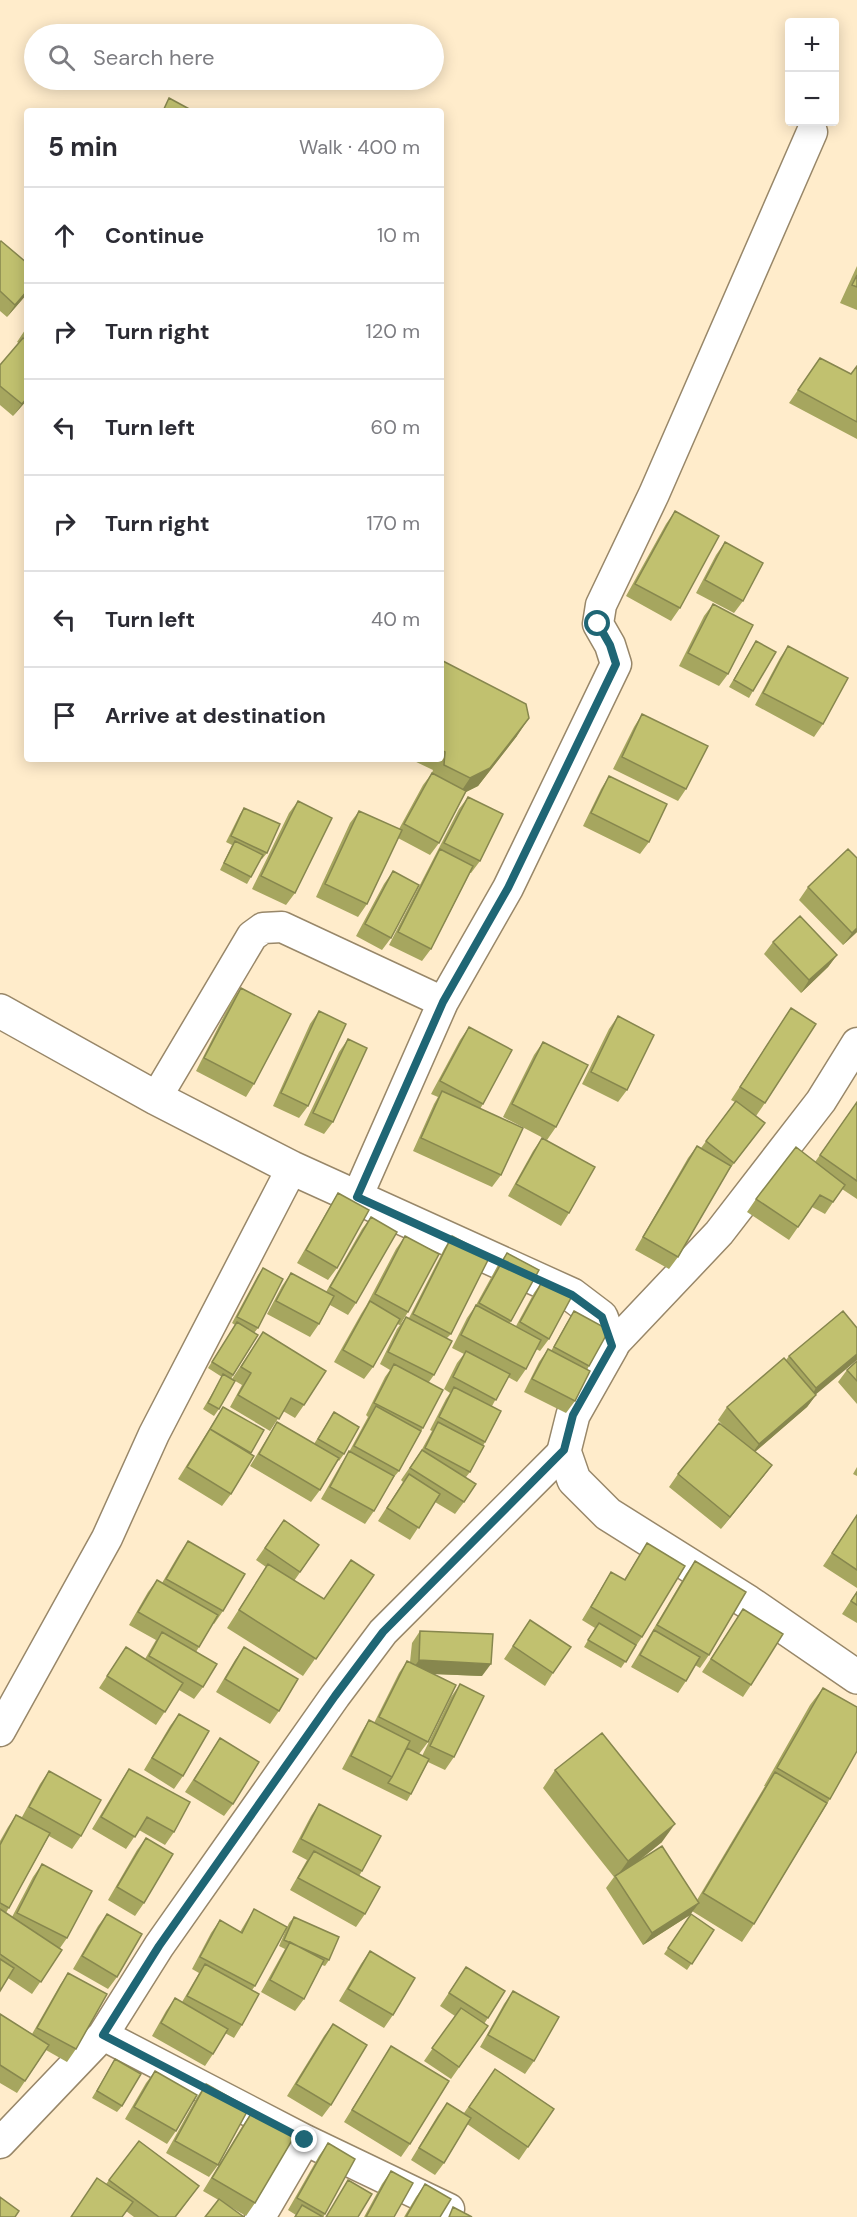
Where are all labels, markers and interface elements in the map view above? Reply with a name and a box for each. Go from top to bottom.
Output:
map controls [785,18,839,126]
button: + [785,18,839,72]
search box [24,24,444,90]
icon: search [45,41,78,74]
text: Search here [93,43,214,72]
button: − [785,72,839,126]
text: 5 min [48,130,118,164]
text: Walk · 400 m [299,134,420,160]
icon: ahead [48,219,81,252]
text: Continue [105,221,204,250]
text: 10 m [377,222,420,248]
icon: right [48,315,81,348]
text: Turn right [105,317,210,346]
text: 120 m [366,318,420,344]
icon: left [48,411,81,444]
text: Turn left [105,413,195,442]
text: 60 m [371,414,420,440]
icon: right [48,507,81,540]
text: Turn right [105,509,210,538]
text: 170 m [367,510,420,536]
icon: left [48,603,81,636]
text: Turn left [105,605,195,634]
text: 40 m [371,606,420,632]
route start [584,610,610,636]
icon: arrive [48,699,81,732]
text: Arrive at destination [105,701,326,730]
route end [291,2126,317,2152]

